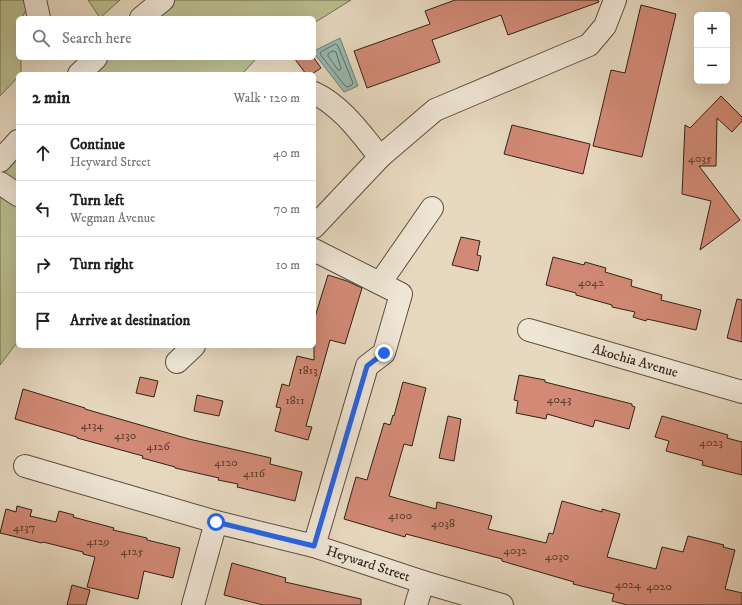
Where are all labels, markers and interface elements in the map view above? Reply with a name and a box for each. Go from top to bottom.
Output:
map controls [694,12,730,84]
button: + [694,12,730,48]
search box [16,16,316,60]
icon: search [30,27,52,49]
text: Search here [62,29,131,48]
button: − [694,48,730,84]
text: 2 min [32,87,70,109]
text: Walk · 120 m [234,90,300,106]
text: Continue [70,135,125,154]
icon: ahead [32,142,54,164]
text: 40 m [273,145,300,161]
house number: 4035 [688,151,712,166]
text: Heyward Street [70,154,151,170]
text: Turn left [70,191,124,210]
icon: left [32,198,54,220]
text: 70 m [274,201,300,217]
text: Wegman Avenue [70,210,155,226]
icon: right [32,254,54,276]
text: Turn right [70,255,133,274]
text: 10 m [276,257,300,273]
house number: 4042 [578,275,604,290]
icon: arrive [32,310,54,332]
text: Arrive at destination [70,311,190,330]
street label: Akochia Avenue [590,340,680,382]
route end [375,344,393,362]
house number: 1813 [298,363,318,378]
house number: 4043 [547,392,571,407]
house number: 1811 [285,393,305,408]
house number: 4134 [81,418,104,433]
house number: 4130 [114,428,136,443]
house number: 4023 [699,435,723,450]
house number: 4126 [146,439,170,454]
house number: 4120 [214,455,238,470]
house number: 4116 [243,466,266,481]
house number: 4100 [388,508,412,523]
route start [207,513,225,531]
house number: 4038 [431,516,455,531]
house number: 4137 [13,520,35,535]
house number: 4129 [86,534,110,549]
street label: Heyward Street [324,542,413,586]
house number: 4032 [503,543,527,558]
house number: 4125 [120,544,144,559]
house number: 4030 [545,549,569,564]
house number: 4024 [615,577,642,592]
house number: 4020 [646,579,672,594]

